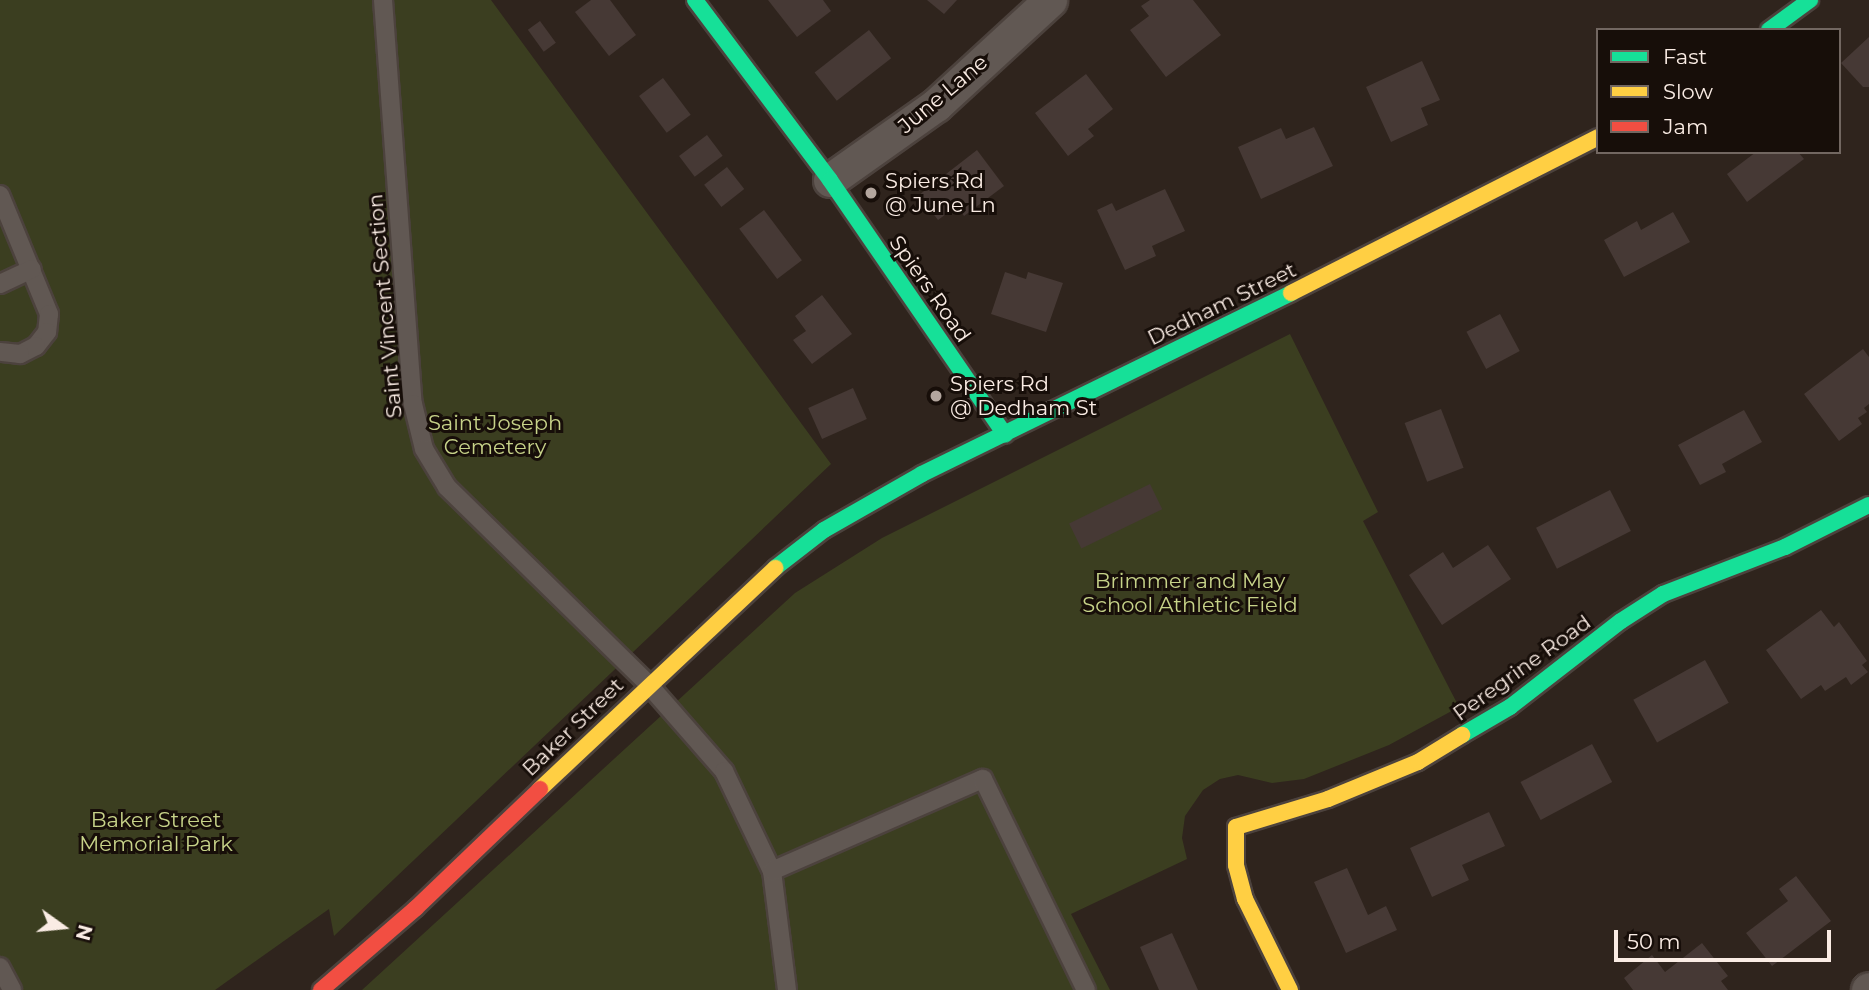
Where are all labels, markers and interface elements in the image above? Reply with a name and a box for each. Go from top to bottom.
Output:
legend [1596,28,1841,154]
text: Fast [1663,44,1707,69]
street label: June Lane [893,49,993,139]
text: Slow [1663,79,1713,104]
text: Jam [1663,114,1708,139]
place label: Spiers Rd @ June Ln [885,168,996,218]
marker: Spiers Rd @ June Ln [863,185,879,201]
street label: Saint Vincent Section [363,193,407,419]
street label: Spiers Road [884,231,976,347]
street label: Dedham Street [1144,257,1300,351]
place label: Spiers Rd @ Dedham St [950,371,1097,421]
marker: Spiers Rd @ Dedham St [928,388,944,404]
park label: Saint Joseph Cemetery [428,410,562,460]
park label: Brimmer and May School Athletic Field [1082,568,1298,618]
street label: Peregrine Road [1448,610,1596,726]
street label: Baker Street [517,673,629,781]
park label: Baker Street Memorial Park [79,807,233,857]
north arrow [28,892,98,962]
scale bar [1617,916,1834,960]
text: N [71,922,97,943]
text: 50 m [1627,929,1681,954]

